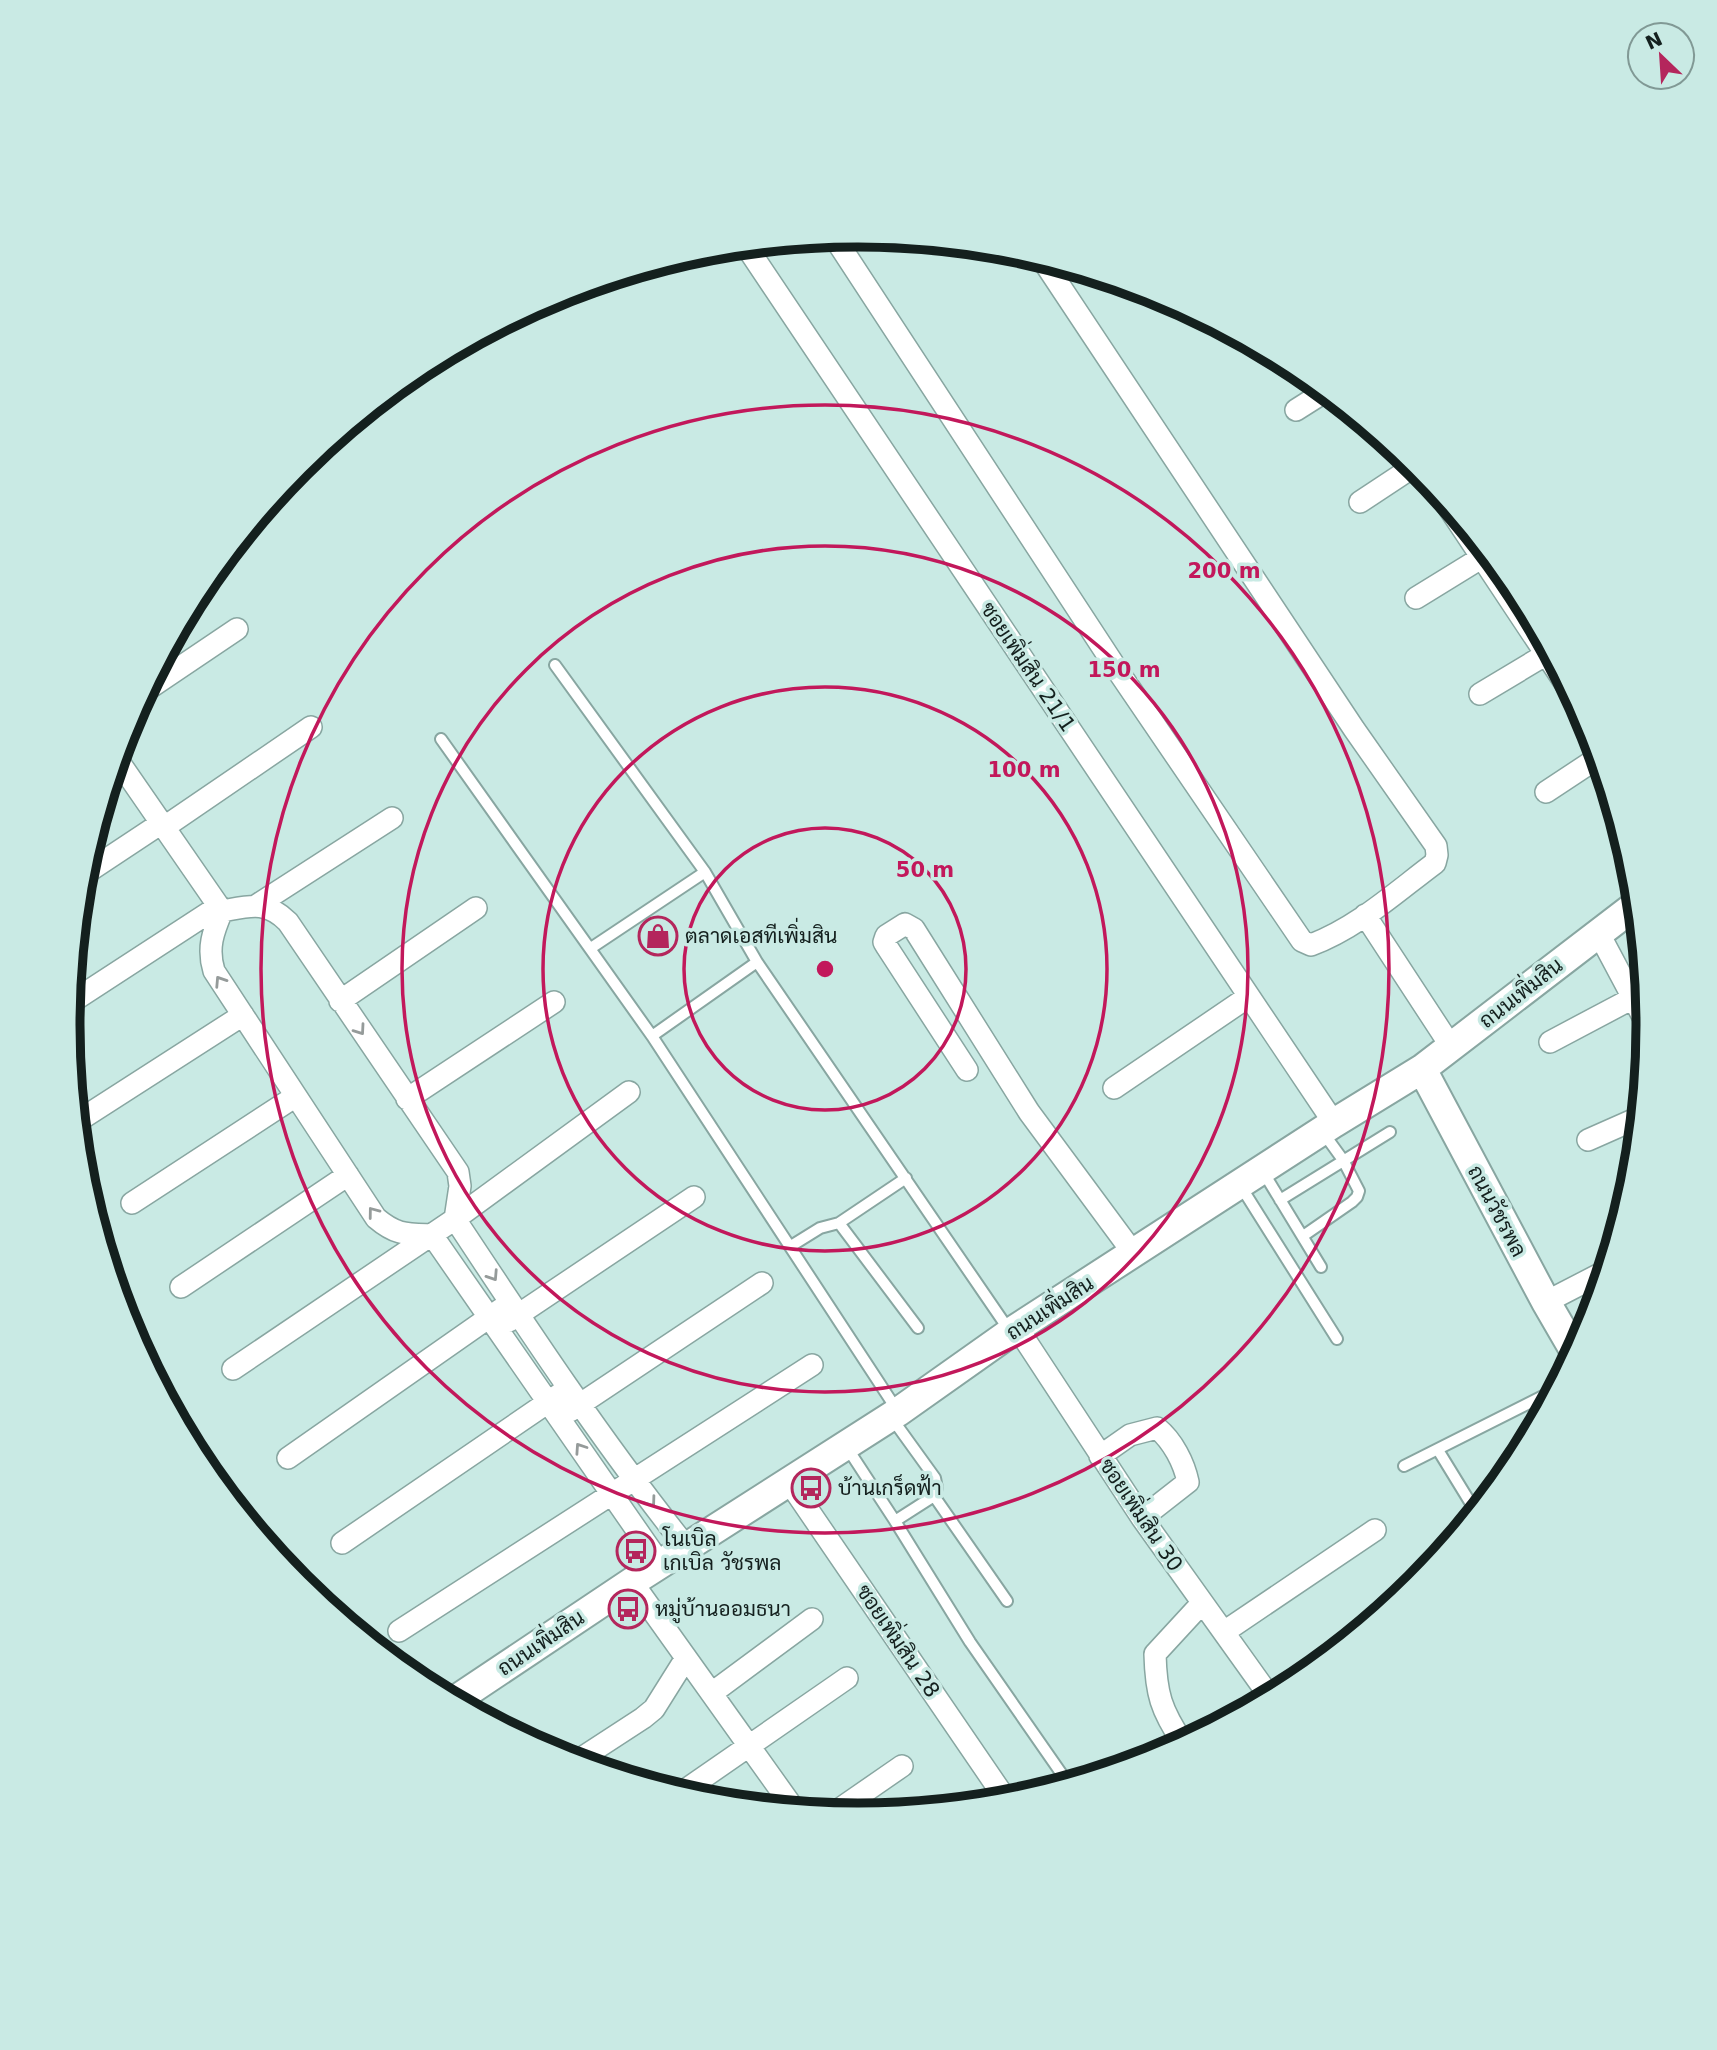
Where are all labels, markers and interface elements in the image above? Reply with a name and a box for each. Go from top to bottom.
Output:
north arrow [1626,21,1696,91]
text: N [1642,27,1666,54]
text: 200 m [1187,559,1261,583]
street label: ซอยเพิ่มสิน 21/1 [976,594,1086,736]
text: 150 m [1087,658,1161,682]
text: 100 m [987,758,1061,782]
text: 50 m [896,858,954,882]
shop icon: ตลาดเอสทีเพิ่มสิน [637,915,679,957]
place label: ตลาดเอสทีเพิ่มสิน [685,917,837,948]
street label: ถนนเพิ่มสิน [1470,948,1567,1033]
centre of rings [813,957,837,981]
one-way arrow [216,976,229,989]
one-way arrow [352,1022,364,1035]
street label: ถนนวัชรพล [1463,1161,1531,1261]
one-way arrow [368,1207,381,1219]
street label: ถนนเพิ่มสิน [998,1265,1098,1345]
one-way arrow [485,1268,498,1281]
one-way arrow [576,1443,588,1456]
street label: ซอยเพิ่มสิน 30 [1094,1450,1193,1576]
bus stop icon: บ้านเกร็ดฟ้า [790,1467,832,1509]
place label: บ้านเกร็ดฟ้า [838,1473,942,1500]
one-way arrow [643,1494,655,1507]
place label: โนเบิล เกเบิล วัชรพล [662,1526,781,1575]
bus stop icon: โนเบิล เกเบิล วัชรพล [615,1530,657,1572]
street label: ซอยเพิ่มสิน 28 [851,1576,950,1702]
bus stop icon: หมู่บ้านออมธนา [607,1588,649,1630]
place label: หมู่บ้านออมธนา [655,1597,791,1624]
street label: ถนนเพิ่มสิน [489,1600,589,1681]

